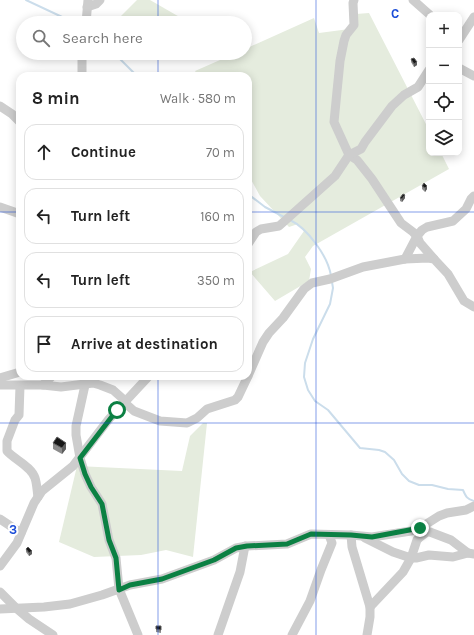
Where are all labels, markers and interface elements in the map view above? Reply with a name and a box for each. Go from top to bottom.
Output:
text: C [391,6,399,21]
map controls [426,12,462,156]
button: + [426,12,462,48]
search box [16,16,252,60]
icon: search [30,27,52,49]
text: Search here [62,29,143,47]
button: − [426,48,462,84]
button: locate [426,84,462,120]
text: 8 min [32,88,80,108]
text: Walk · 580 m [160,91,236,106]
button: layers [426,120,462,156]
icon: ahead [33,141,55,163]
text: Continue [71,143,136,161]
text: 70 m [206,145,235,160]
icon: left [33,205,55,227]
text: Turn left [71,207,130,225]
text: 160 m [200,209,235,224]
icon: left [33,269,55,291]
text: Turn left [71,271,130,289]
text: 350 m [197,273,235,288]
icon: arrive [33,333,55,355]
text: Arrive at destination [71,335,218,353]
route start [108,401,126,419]
route end [411,519,429,537]
text: 3 [9,522,17,537]

